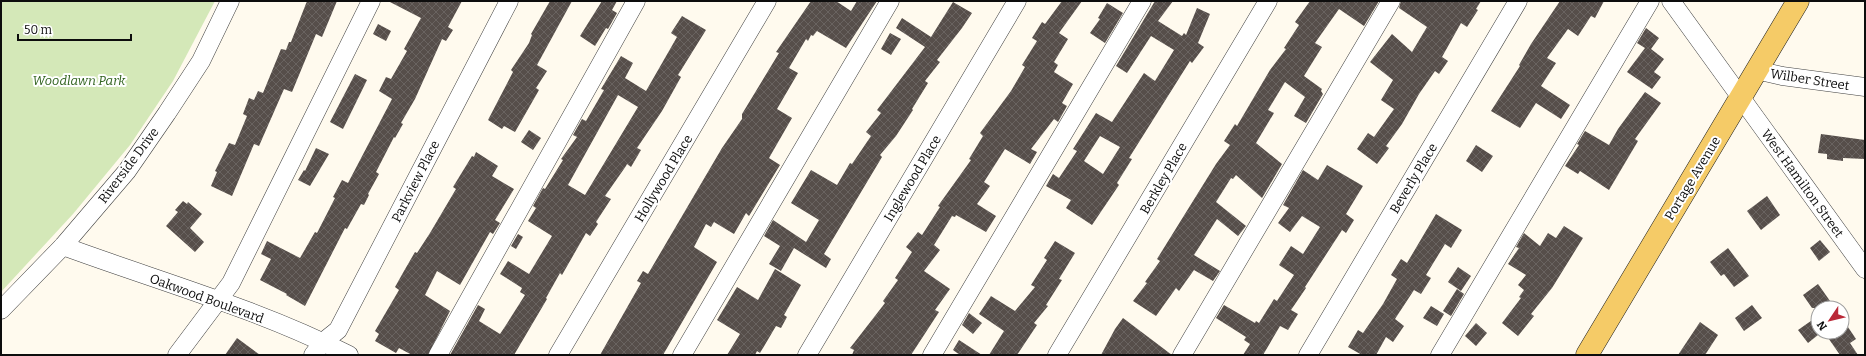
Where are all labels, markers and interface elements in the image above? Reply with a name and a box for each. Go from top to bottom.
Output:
scale bar [18,16,131,42]
text: 50 m [24,23,53,37]
street label: Wilber Street [1769,66,1851,93]
park label: Woodlawn Park [33,73,126,88]
street label: Riverside Drive [95,125,162,206]
street label: West Hamilton Street [1758,126,1847,240]
street label: Hollywood Place [631,132,695,225]
street label: Inglewood Place [881,133,944,224]
street label: Portage Avenue [1662,134,1723,223]
street label: Parkview Place [388,138,442,225]
street label: Berkley Place [1137,140,1190,217]
street label: Beverly Place [1387,140,1440,216]
street label: Oakwood Boulevard [148,271,266,326]
north arrow [1810,300,1850,340]
text: N [1814,318,1830,333]

